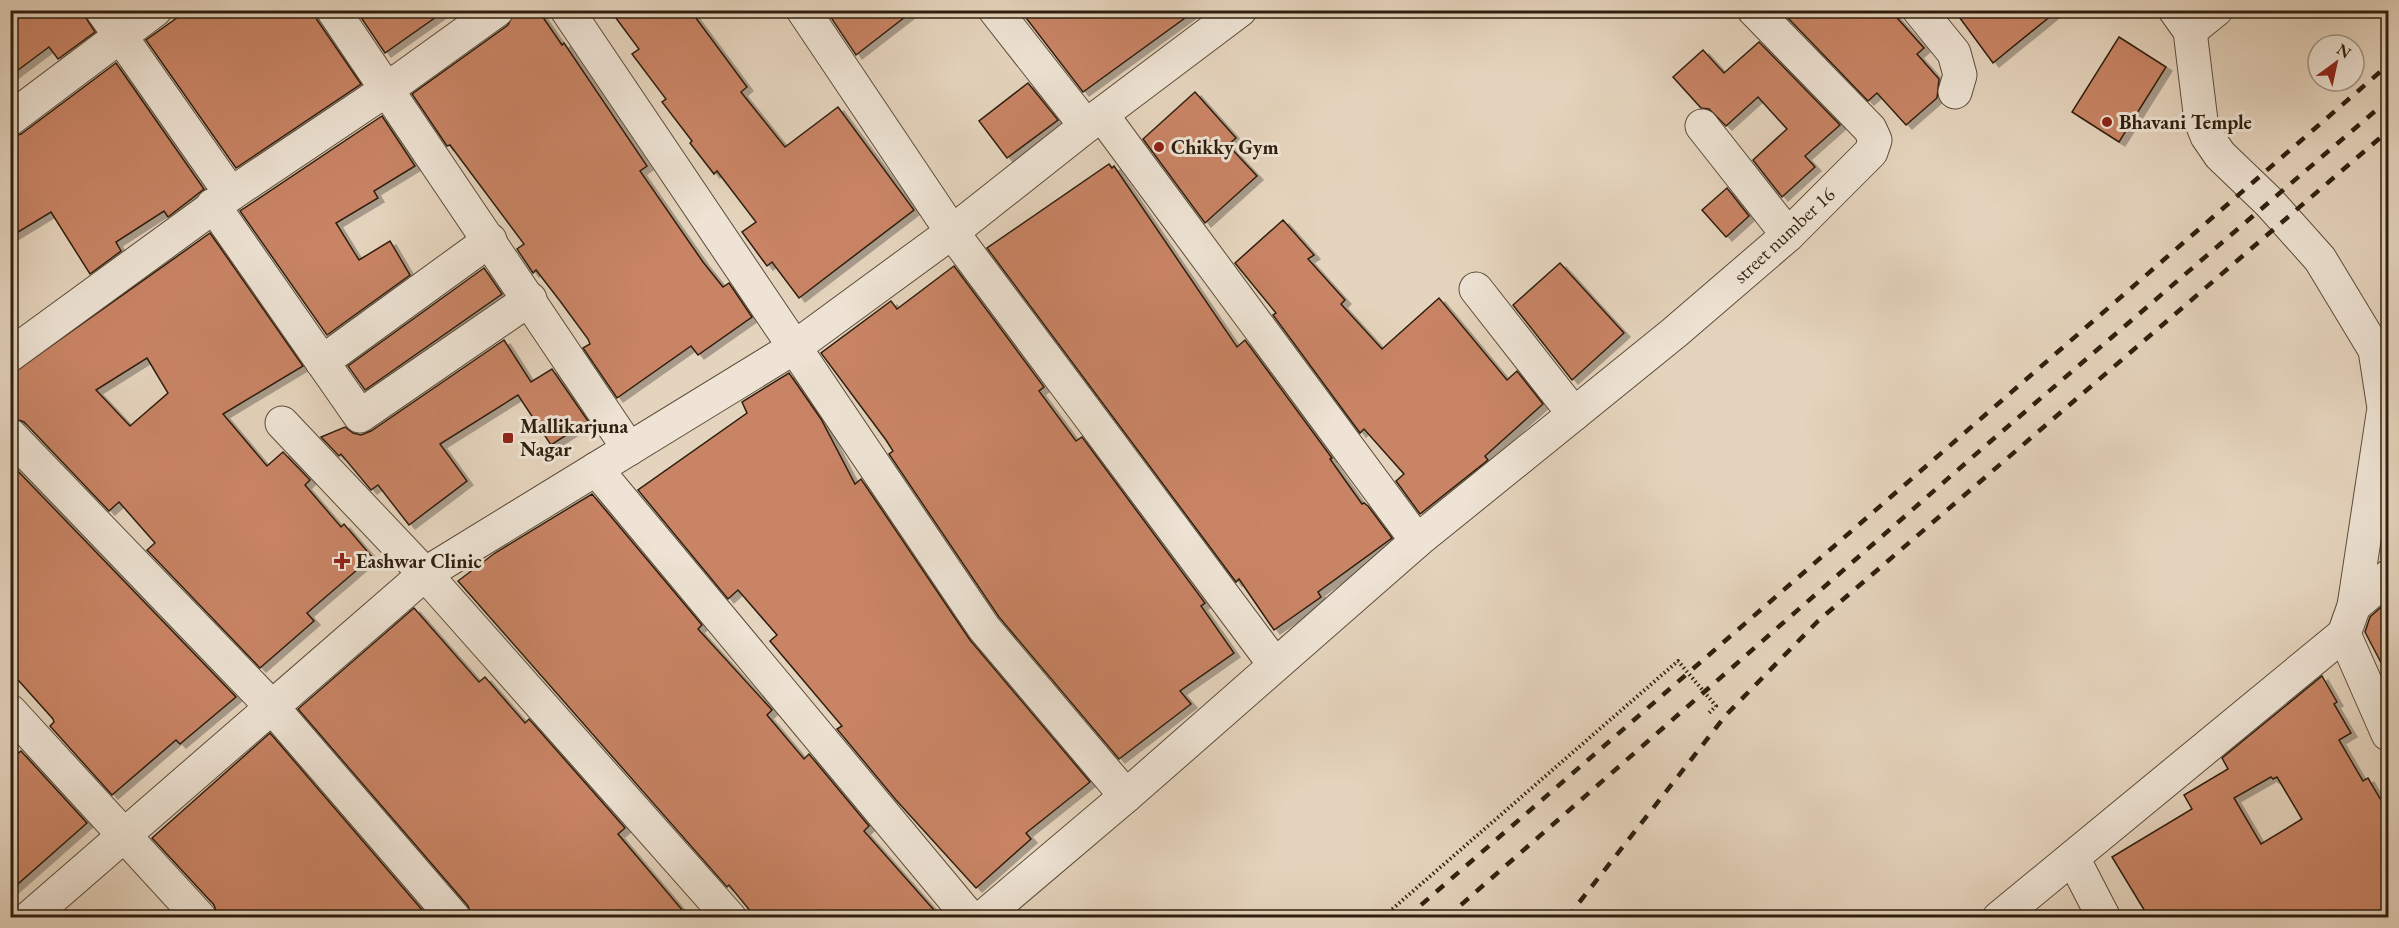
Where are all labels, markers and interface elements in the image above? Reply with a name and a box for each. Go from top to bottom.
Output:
north arrow [2306,33,2366,93]
text: N [2333,39,2355,63]
place label: Bhavani Temple [2119,109,2252,135]
marker: Bhavani Temple [2100,115,2114,129]
place label: Chikky Gym [1171,134,1279,160]
marker: Chikky Gym [1152,140,1166,154]
street label: street number 16 [1728,181,1841,289]
place label: Mallikarjuna Nagar [520,413,629,462]
marker: Mallikarjuna Nagar [501,431,515,445]
place label: Eashwar Clinic [356,548,482,574]
marker: Eashwar Clinic [333,552,351,570]

